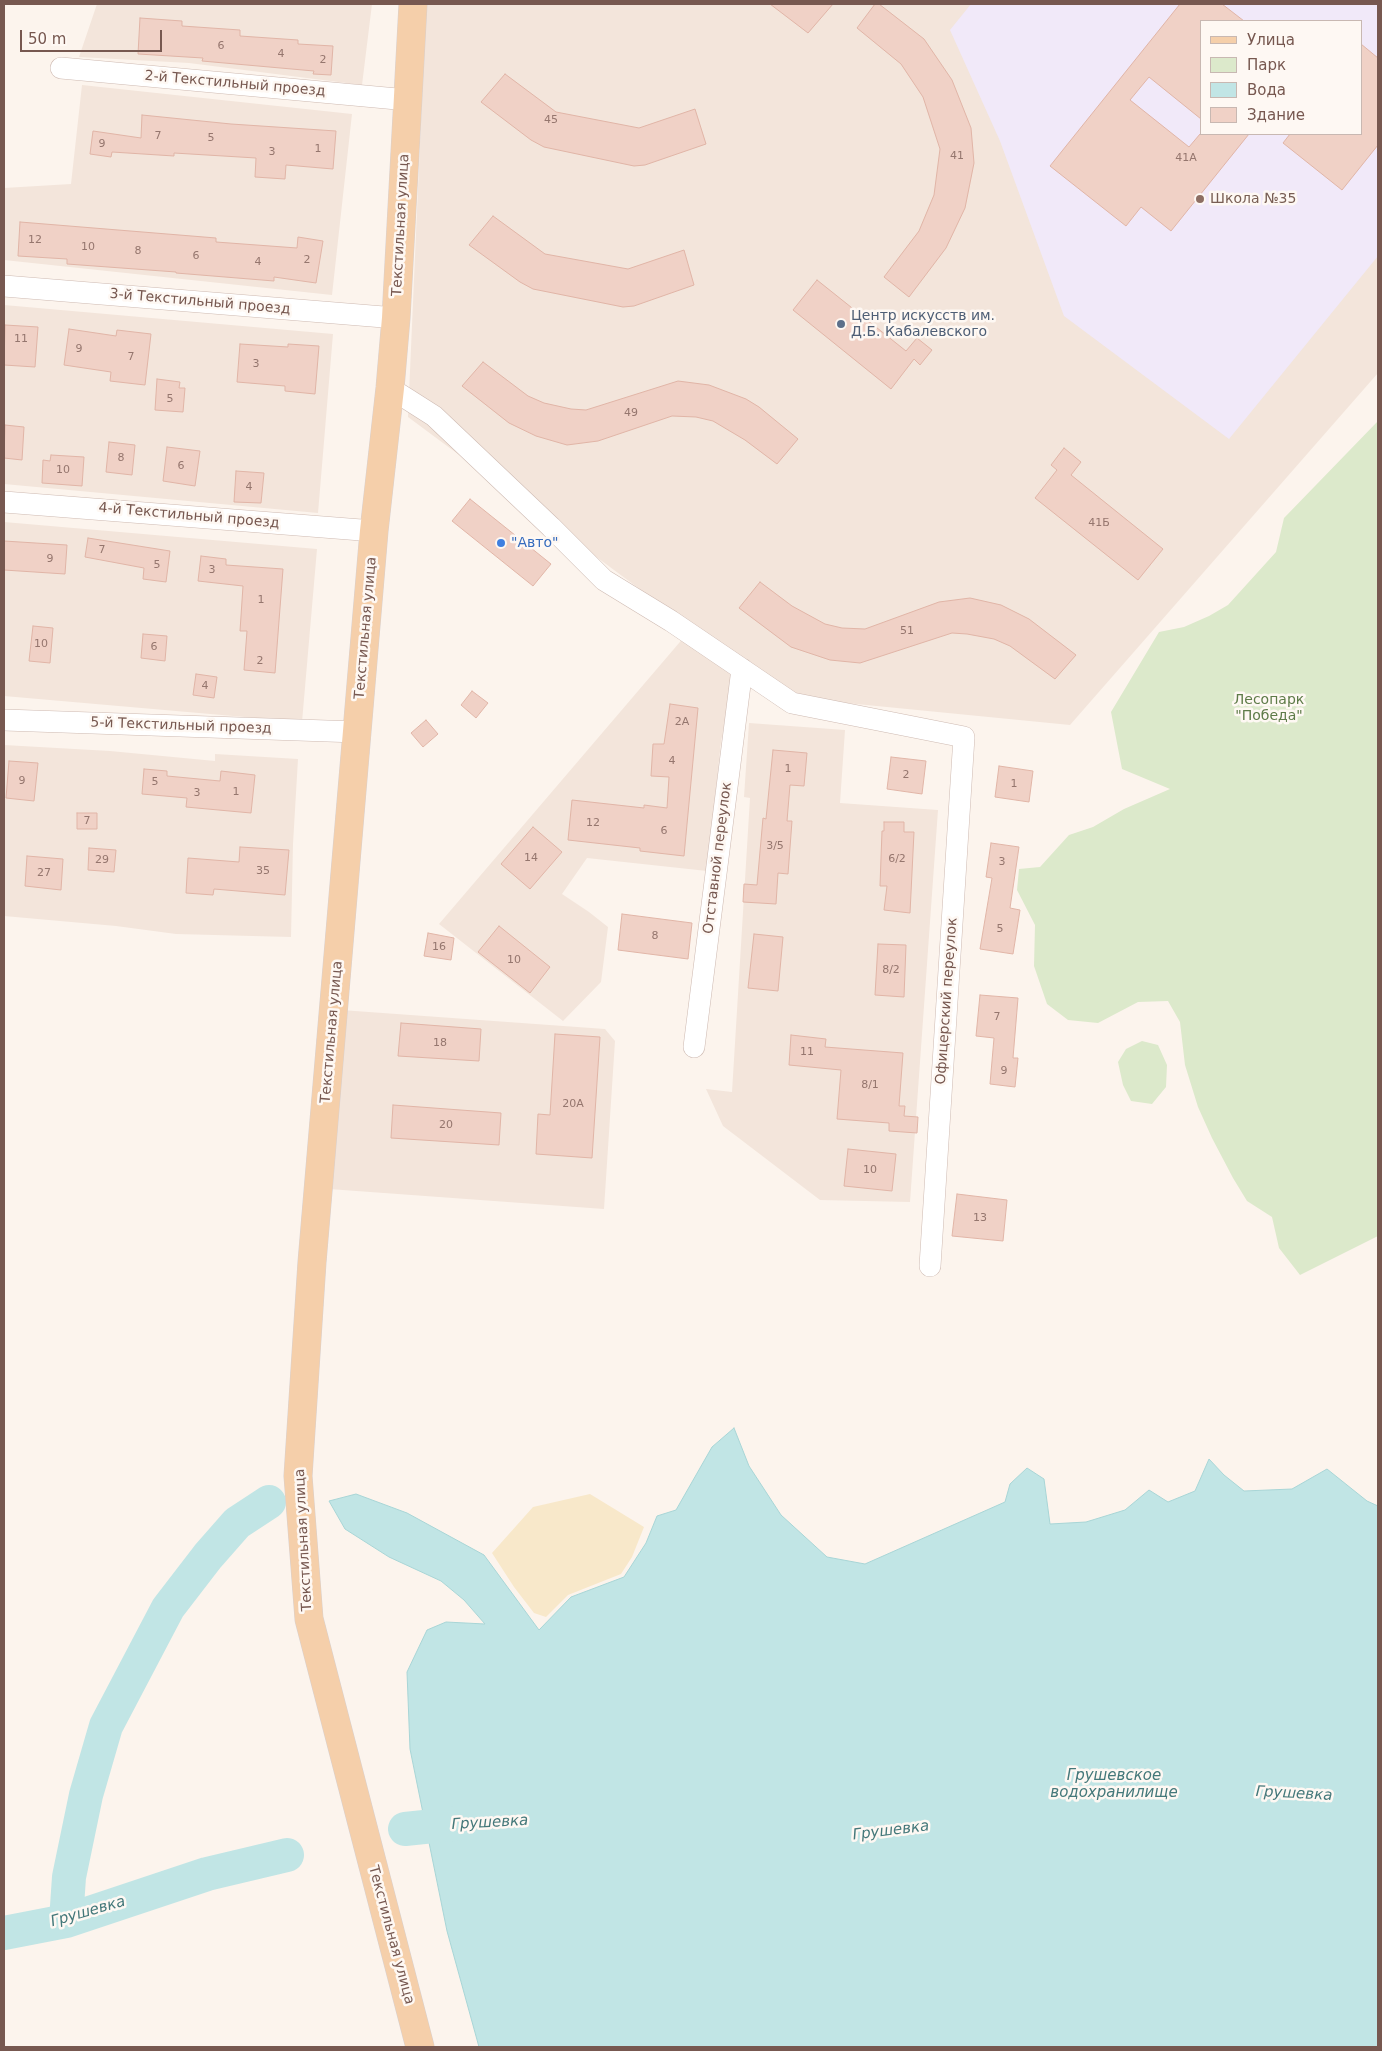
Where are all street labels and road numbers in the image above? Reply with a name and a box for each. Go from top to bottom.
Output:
street label: 2-й Текстильный проезд [144,68,326,100]
street label: Текстильная улица [389,153,413,297]
street label: 3-й Текстильный проезд [109,286,291,318]
street label: 4-й Текстильный проезд [98,500,280,532]
street label: Текстильная улица [351,556,381,700]
street label: 5-й Текстильный проезд [90,714,272,738]
street label: Отставной переулок [700,781,736,935]
street label: Офицерский переулок [933,917,961,1085]
street label: Текстильная улица [317,960,347,1104]
street label: Текстильная улица [292,1468,316,1612]
street label: Текстильная улица [364,1864,418,2006]

